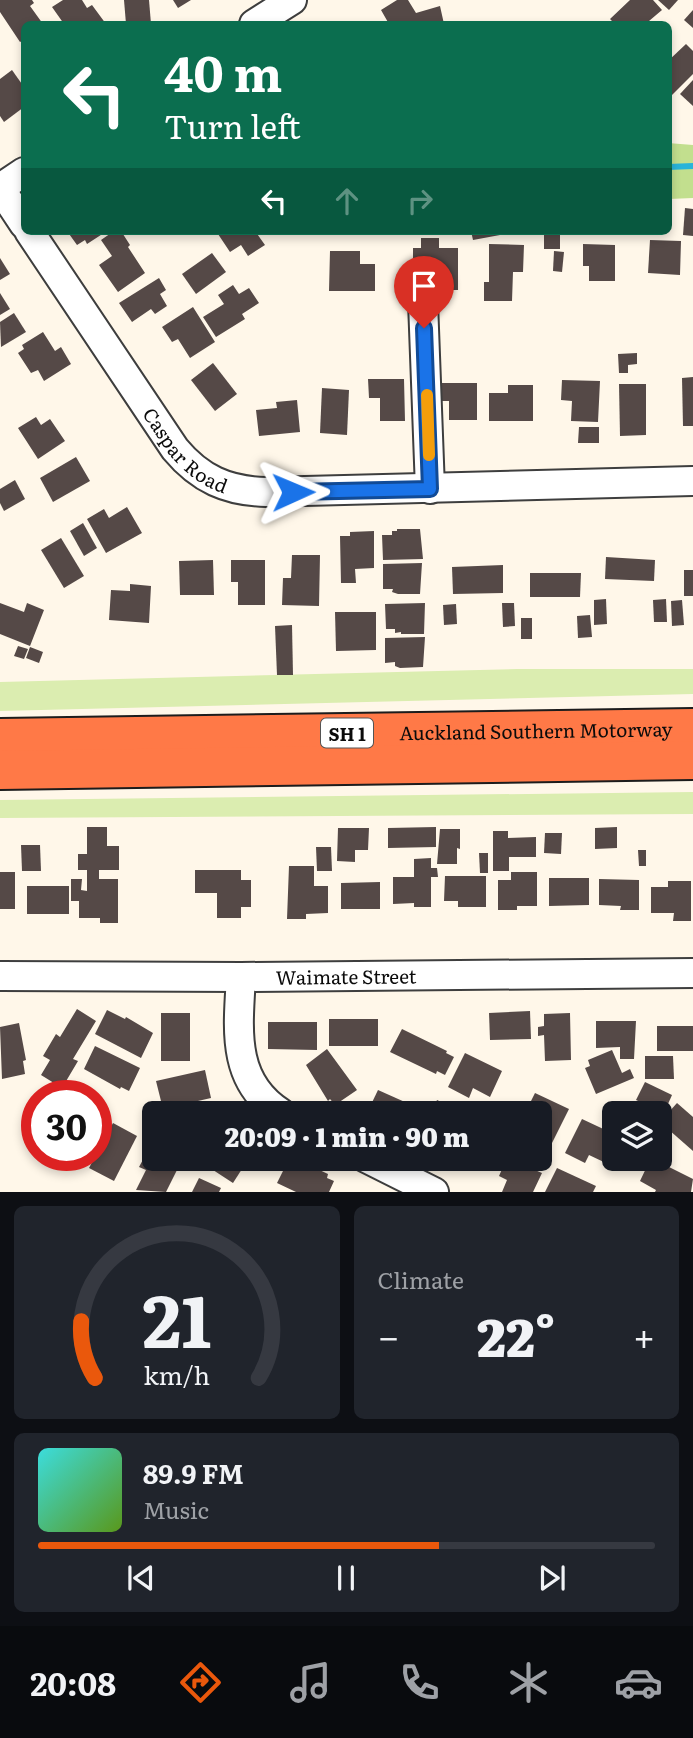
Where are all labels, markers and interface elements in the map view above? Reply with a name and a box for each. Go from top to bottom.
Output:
text: 40 m [164,34,282,107]
icon: left [49,49,140,140]
text: Turn left [164,101,301,149]
icon: left [255,182,293,220]
icon: ahead [328,182,366,220]
icon: right [401,182,439,220]
pin [394,256,454,328]
icon: arrive [405,267,443,305]
street label: Caspar Road [137,402,232,499]
position arrow [256,455,330,529]
street label: Auckland Southern Motorway [399,714,673,746]
road number: SH 1 [321,718,373,748]
street label: Waimate Street [275,961,417,991]
speed limit sign: 30 [21,1080,112,1171]
map controls [602,1101,672,1171]
button: layers [602,1101,672,1171]
text: 20:09 · 1 min · 90 m [225,1116,469,1155]
text: Climate [378,1262,464,1296]
text: 21 [142,1263,211,1371]
text: 22° [477,1296,555,1373]
text: − [378,1306,400,1363]
text: + [633,1306,655,1363]
text: km/h [143,1356,210,1393]
text: 89.9 FM [143,1453,244,1492]
text: Music [143,1492,209,1526]
icon: previous [122,1559,160,1597]
icon: pause [327,1559,365,1597]
icon: next [533,1559,571,1597]
text: 20:08 [30,1658,116,1706]
icon: directions [176,1658,225,1707]
icon: music [286,1658,335,1707]
icon: phone [395,1658,444,1707]
icon: climate [504,1658,553,1707]
icon: car [614,1658,663,1707]

